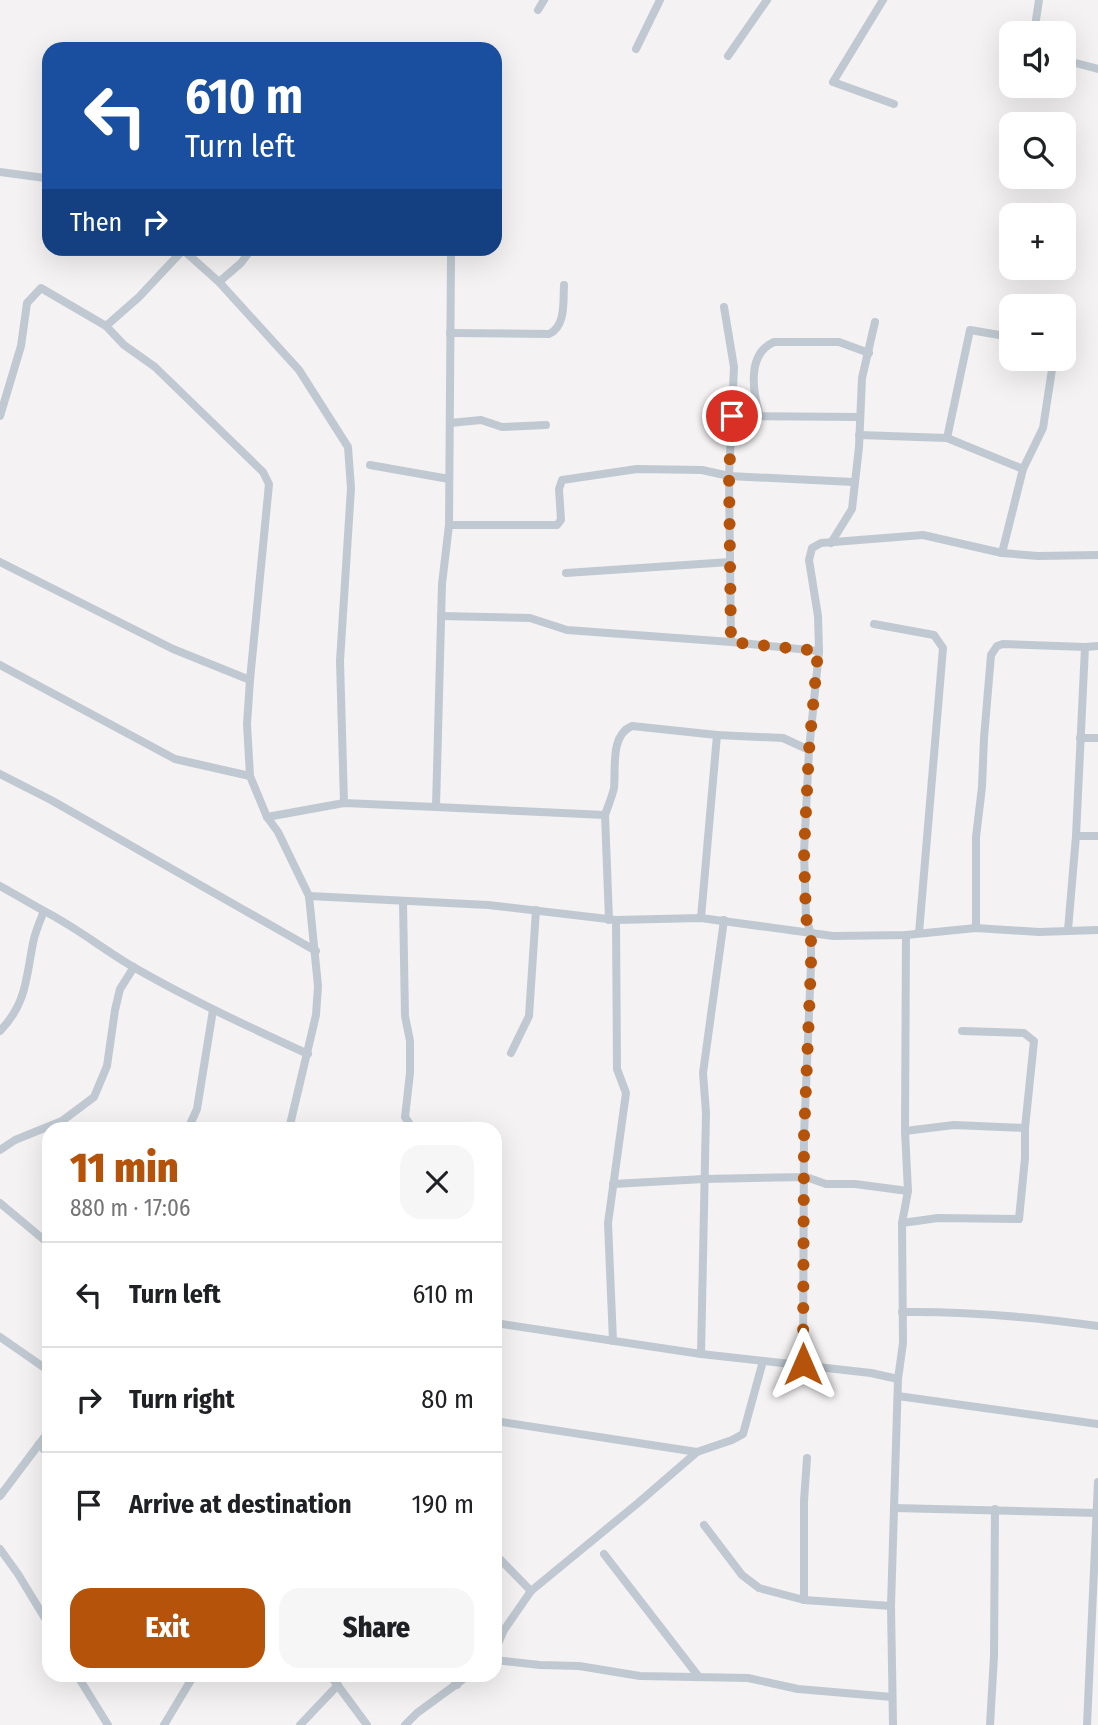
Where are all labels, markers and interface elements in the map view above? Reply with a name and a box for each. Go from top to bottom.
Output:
map controls [999,21,1076,371]
button: sound [999,21,1076,98]
text: 610 m [185,67,303,126]
icon: left [70,70,161,161]
button: search [999,112,1076,189]
text: Turn left [185,127,295,165]
icon: right [136,203,174,241]
button: + [999,203,1076,280]
text: Then [70,207,122,238]
button: − [999,294,1076,371]
pin [702,386,762,446]
icon: arrive [713,397,751,435]
text: 11 min [70,1143,179,1193]
button: close [400,1145,474,1219]
text: 880 m · 17:06 [70,1194,190,1222]
icon: left [70,1276,108,1314]
text: Turn left [129,1279,221,1310]
text: 610 m [412,1279,474,1310]
position arrow [766,1327,840,1401]
icon: right [70,1381,108,1419]
text: Turn right [129,1384,235,1415]
text: 80 m [421,1384,474,1415]
icon: arrive [70,1486,108,1524]
text: Arrive at destination [129,1489,352,1520]
text: 190 m [412,1489,474,1520]
button: Exit [70,1588,265,1668]
button: Share [279,1588,474,1668]

